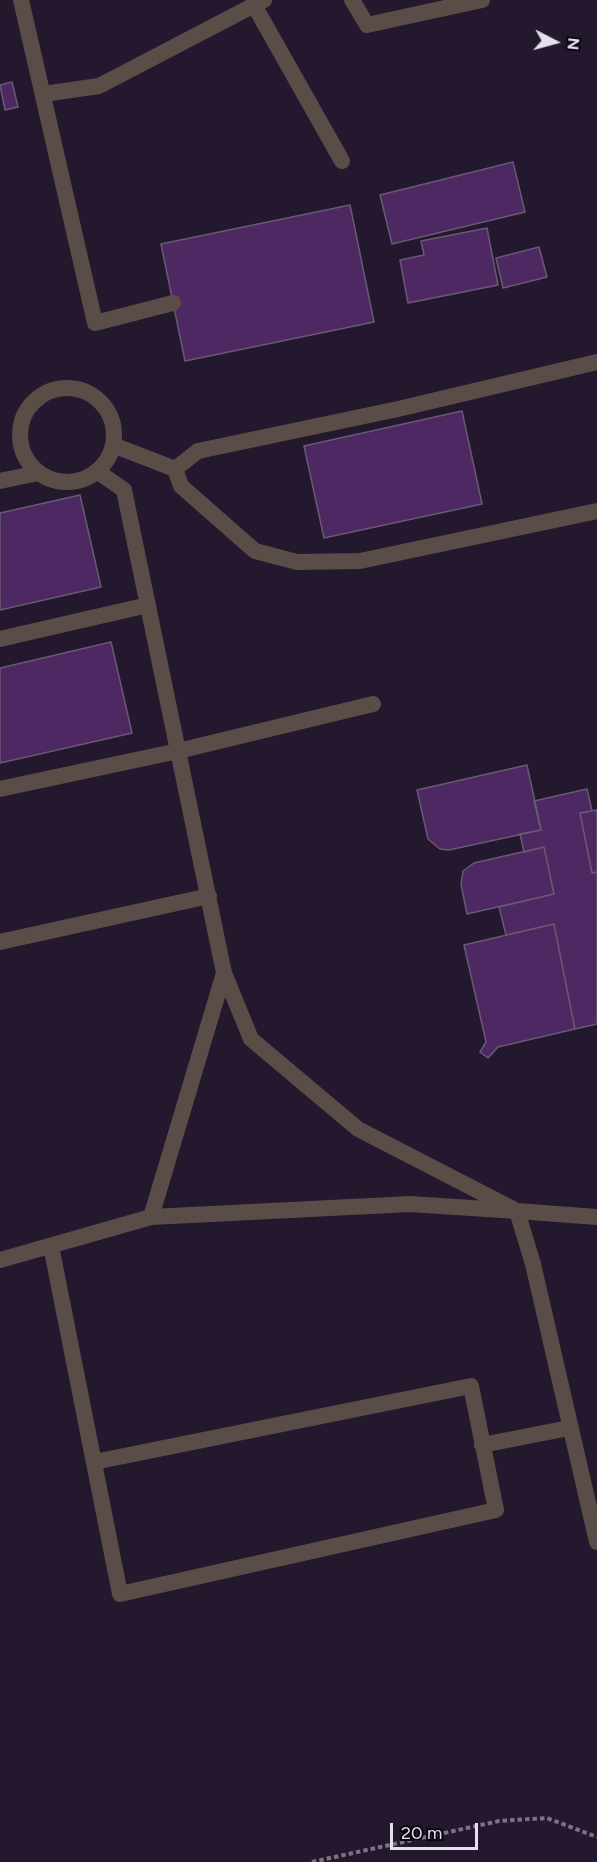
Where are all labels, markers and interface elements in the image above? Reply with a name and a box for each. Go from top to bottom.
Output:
north arrow [525,12,585,72]
text: N [563,37,583,51]
scale bar [393,1811,482,1849]
text: 20 m [401,1822,442,1844]

